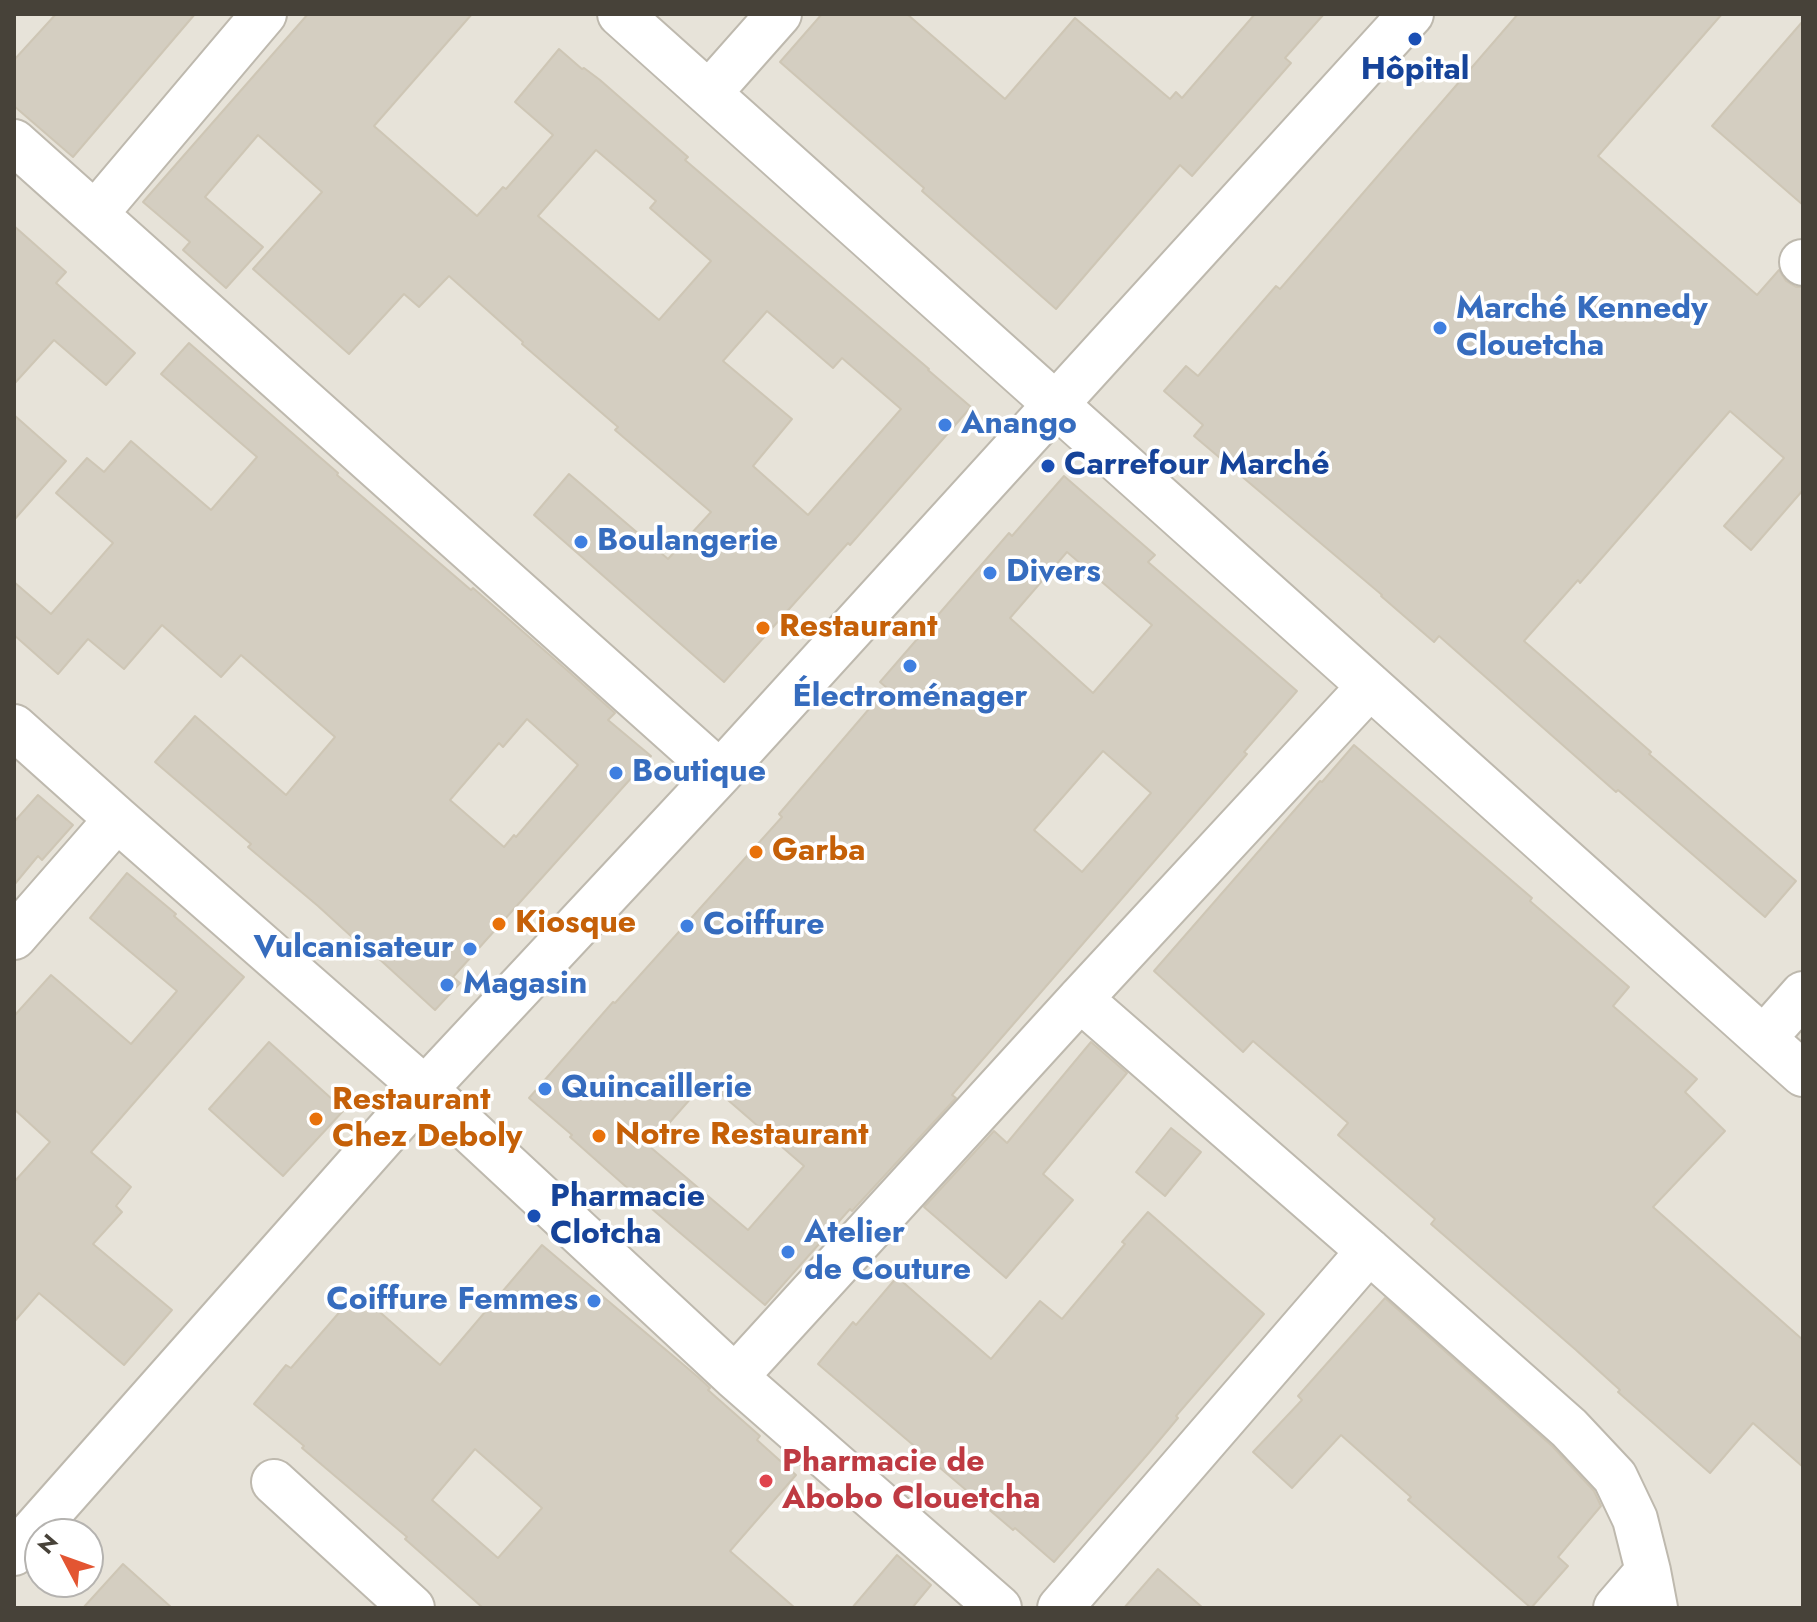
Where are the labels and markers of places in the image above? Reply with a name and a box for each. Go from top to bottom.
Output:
marker: Hôpital [1406,30,1424,48]
place label: Hôpital [1361,52,1469,90]
place label: Marché Kennedy Clouetcha [1456,291,1708,366]
marker: Marché Kennedy Clouetcha [1431,319,1449,337]
place label: Anango [961,406,1077,444]
marker: Anango [936,416,954,434]
place label: Carrefour Marché [1064,447,1330,485]
marker: Carrefour Marché [1039,457,1057,475]
place label: Boulangerie [597,523,778,561]
marker: Boulangerie [572,533,590,551]
place label: Divers [1006,554,1101,592]
marker: Divers [981,564,999,582]
place label: Restaurant [779,609,937,647]
marker: Restaurant [754,619,772,637]
marker: Électroménager [901,657,919,675]
place label: Électroménager [792,679,1028,717]
place label: Boutique [632,754,766,792]
marker: Boutique [607,764,625,782]
place label: Garba [772,833,865,871]
marker: Garba [747,843,765,861]
place label: Kiosque [515,905,636,943]
place label: Coiffure [703,907,825,945]
marker: Kiosque [490,915,508,933]
marker: Coiffure [678,917,696,935]
place label: Vulcanisateur [253,930,454,968]
marker: Vulcanisateur [461,940,479,958]
place label: Magasin [463,966,587,1004]
marker: Magasin [438,976,456,994]
place label: Quincaillerie [561,1070,752,1108]
marker: Quincaillerie [536,1080,554,1098]
place label: Restaurant Chez Deboly [332,1082,523,1157]
marker: Restaurant Chez Deboly [307,1110,325,1128]
place label: Notre Restaurant [615,1117,869,1155]
marker: Notre Restaurant [590,1127,608,1145]
place label: Pharmacie Clotcha [550,1179,705,1254]
marker: Pharmacie Clotcha [525,1207,543,1225]
place label: Atelier de Couture [804,1215,971,1290]
marker: Atelier de Couture [779,1243,797,1261]
place label: Coiffure Femmes [326,1282,578,1320]
marker: Coiffure Femmes [585,1292,603,1310]
place label: Pharmacie de Abobo Clouetcha [782,1444,1040,1519]
marker: Pharmacie de Abobo Clouetcha [757,1472,775,1490]

